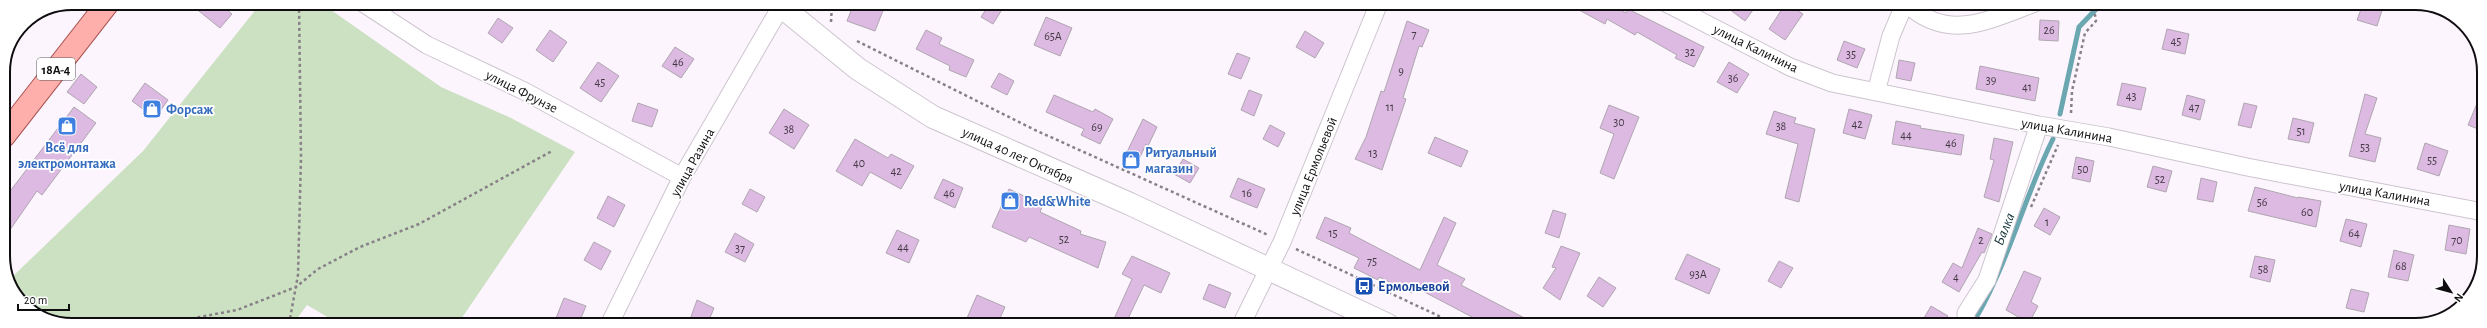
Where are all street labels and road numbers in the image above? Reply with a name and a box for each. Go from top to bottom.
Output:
street label: улица Калинина [1710,22,1801,76]
road number: 18А-4 [37,58,75,80]
street label: улица Фрунзе [483,67,560,116]
street label: улица Ермольевой [1287,115,1340,218]
street label: улица Калинина [2019,116,2114,146]
street label: улица Разина [668,125,718,200]
street label: улица 40 лет Октября [959,125,1075,187]
street label: улица Калинина [2337,179,2432,209]

